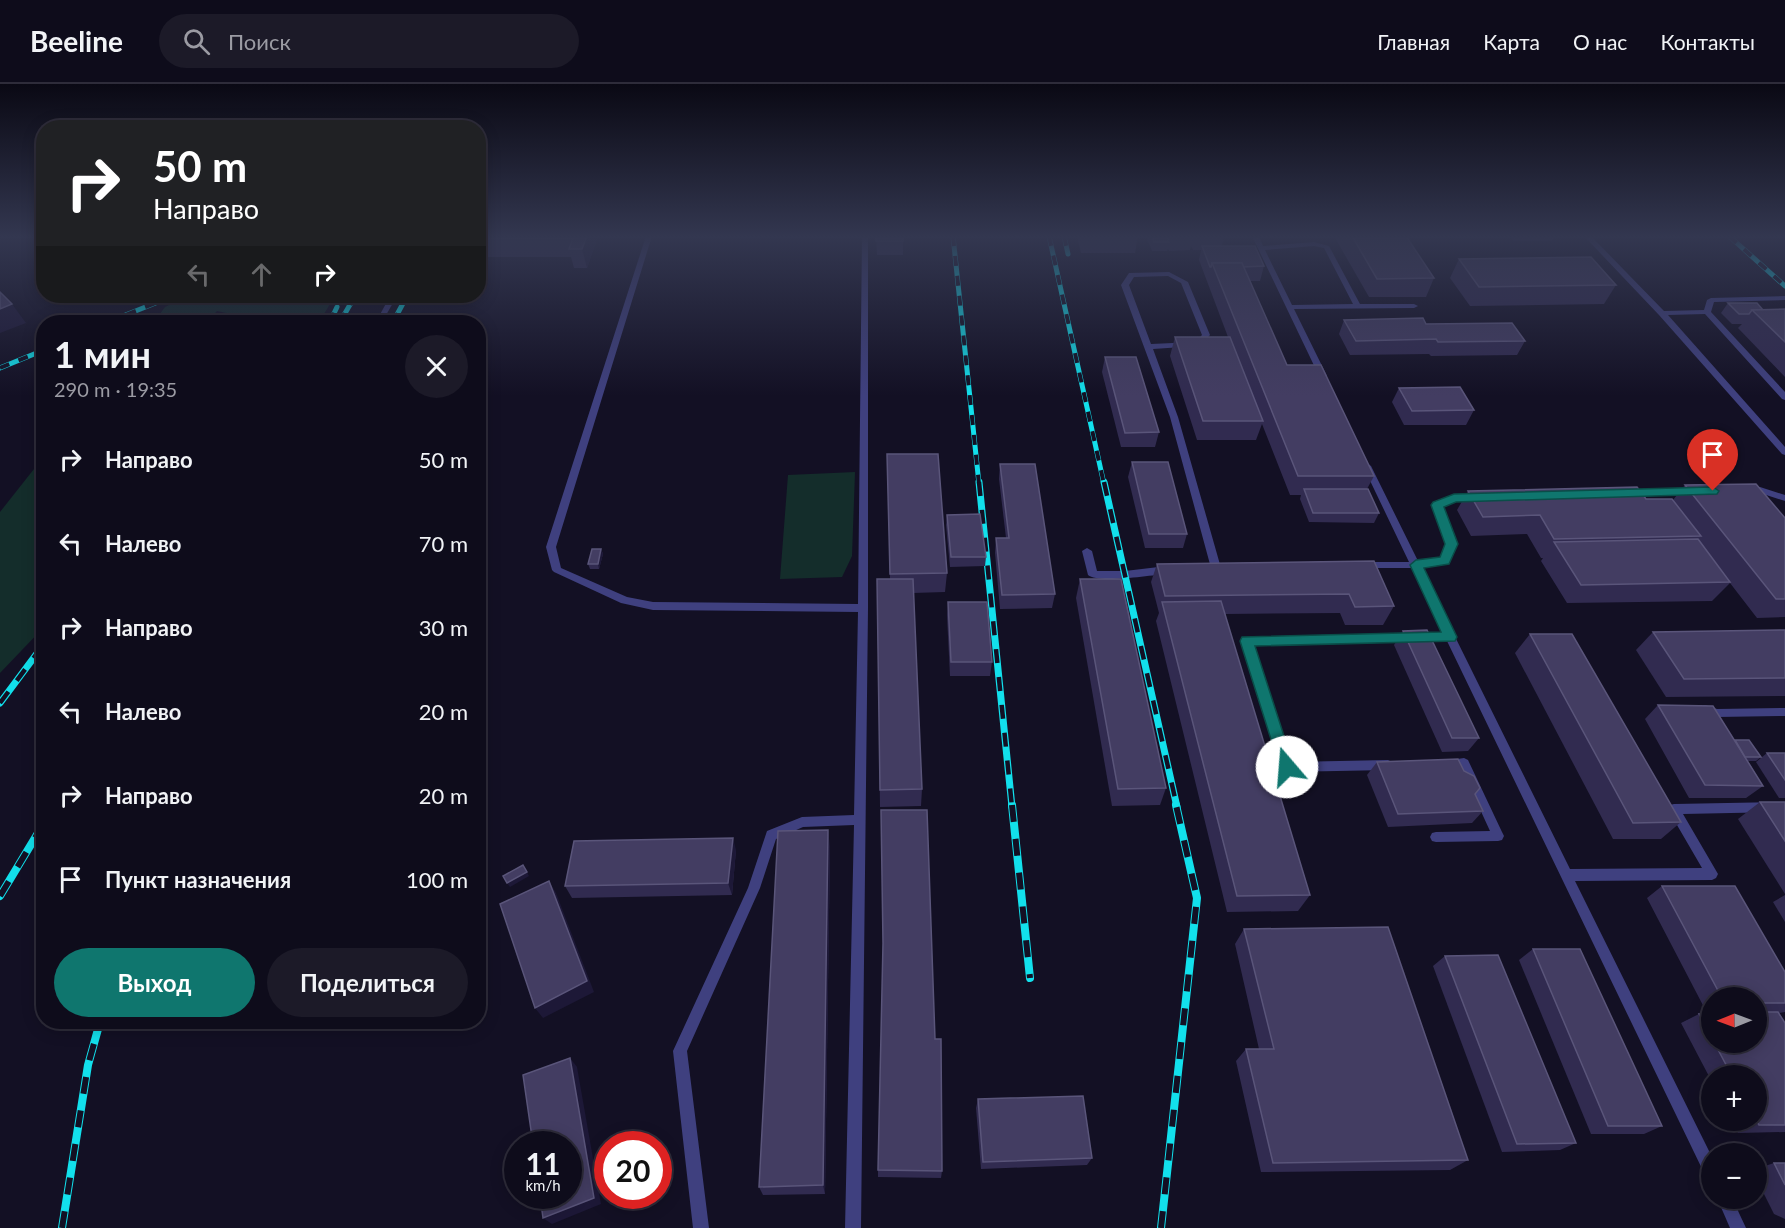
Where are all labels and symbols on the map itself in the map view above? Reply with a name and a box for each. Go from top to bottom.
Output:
pin [1687,429,1738,491]
position arrow [1255,735,1319,799]
north arrow [1701,987,1767,1053]
speed limit sign: 20 [594,1131,672,1209]

